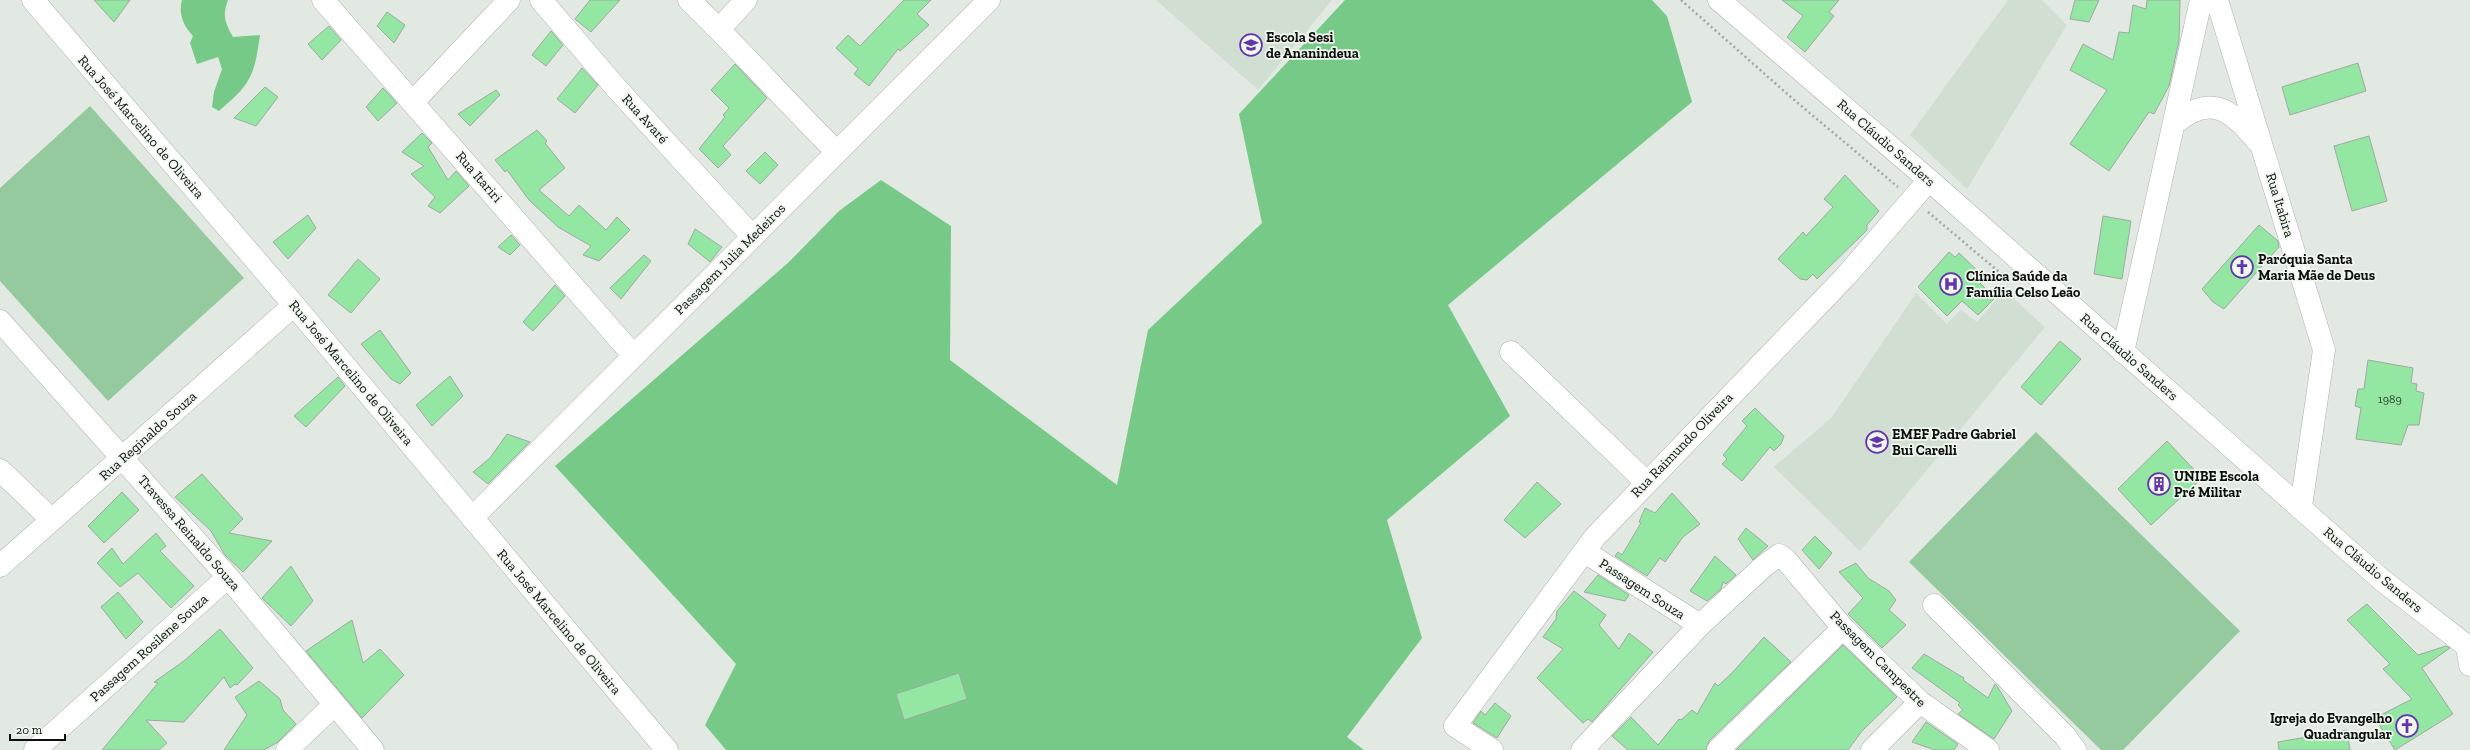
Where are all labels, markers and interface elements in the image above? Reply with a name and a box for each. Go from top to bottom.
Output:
place label: Escola Sesi de Ananindeua [1266,29,1359,62]
school or university icon: Escola Sesi de Ananindeua [1238,32,1264,58]
street label: Rua José Marcelino de Oliveira [74,52,208,202]
street label: Rua Avaré [618,91,672,148]
street label: Rua Cláudio Sanders [1834,96,1938,190]
street label: Rua Itariri [452,148,506,206]
street label: Rua Itabira [2262,171,2298,240]
street label: Passagem Julia Medeiros [671,200,789,318]
place label: Paróquia Santa Maria Mãe de Deus [2258,251,2376,284]
church icon: Paróquia Santa Maria Mãe de Deus [2229,254,2255,280]
place label: Clínica Saúde da Família Celso Leão [1966,268,2081,301]
hospital icon: Clínica Saúde da Família Celso Leão [1938,271,1964,297]
street label: Rua José Marcelino de Oliveira [285,297,417,449]
street label: Rua Cláudio Sanders [2077,310,2181,404]
street label: Rua Reginaldo Souza [96,388,200,484]
street label: Rua Raimundo Oliveira [1628,389,1737,501]
house number: 1989 [2378,392,2402,406]
place label: EMEF Padre Gabriel Bui Carelli [1892,426,2016,459]
school or university icon: EMEF Padre Gabriel Bui Carelli [1864,429,1890,455]
place label: UNIBE Escola Pré Militar [2174,468,2259,501]
building icon: UNIBE Escola Pré Militar [2146,471,2172,497]
street label: Travessa Reinaldo Souza [134,472,244,595]
street label: Rua Cláudio Sanders [2320,524,2426,616]
street label: Rua José Marcelino de Oliveira [493,546,625,698]
street label: Passagem Souza [1596,555,1688,623]
street label: Passagem Rosilene Souza [87,590,212,705]
street label: Passagem Campestre [1826,607,1930,711]
place label: Igreja do Evangelho Quadrangular [2270,710,2393,743]
church icon: Igreja do Evangelho Quadrangular [2394,713,2420,739]
scale bar [10,716,65,742]
text: 20 m [16,723,43,737]

